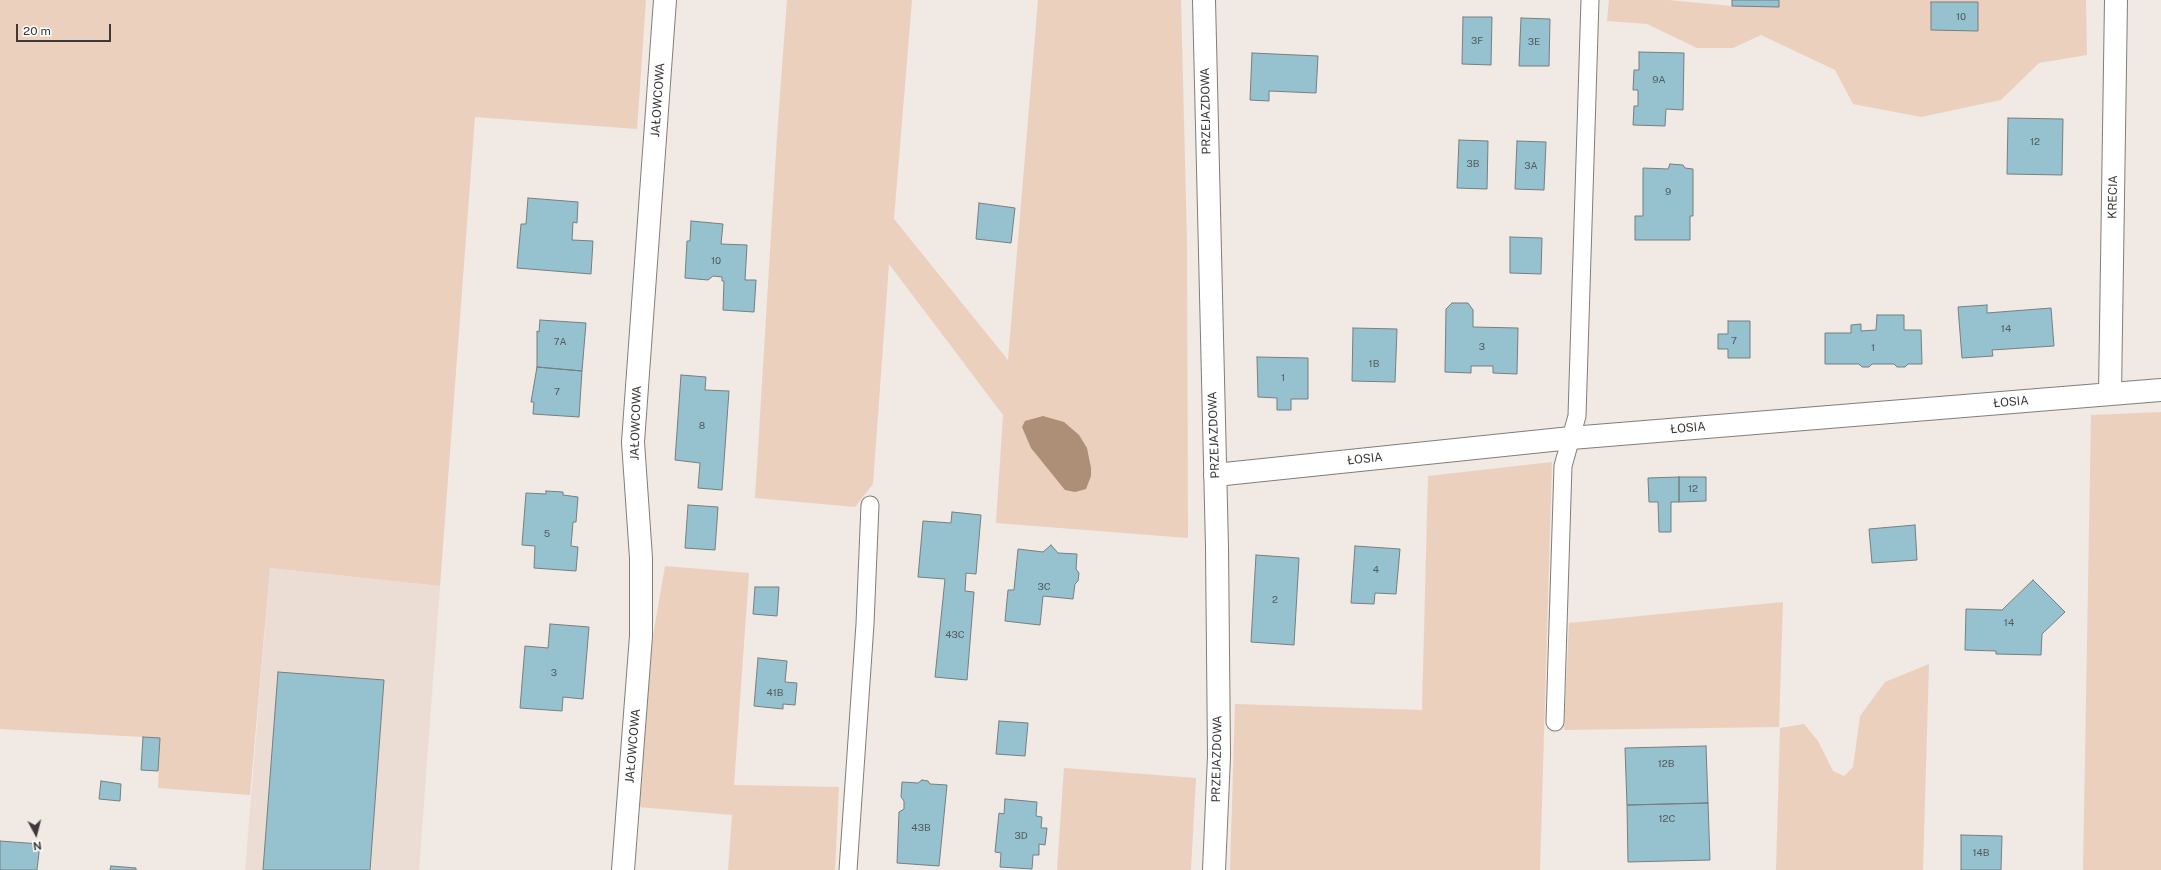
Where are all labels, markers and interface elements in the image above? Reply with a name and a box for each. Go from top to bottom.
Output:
house number: 10 [1956,11,1966,23]
scale bar [18,16,113,42]
text: 20 m [23,24,51,38]
house number: 3F [1471,35,1483,47]
house number: 3E [1528,36,1540,48]
street label: JAŁOWCOWA [648,62,668,138]
street label: PRZEJAZDOWA [1198,67,1214,155]
house number: 9A [1652,74,1666,86]
house number: 12 [2030,136,2040,148]
house number: 3B [1466,158,1480,170]
house number: 3A [1524,160,1538,172]
street label: KRECIA [2105,175,2121,219]
house number: 9 [1665,186,1671,198]
house number: 10 [711,255,721,267]
house number: 14 [2001,323,2011,335]
house number: 7 [1731,335,1737,347]
house number: 7A [553,336,567,348]
house number: 3 [1479,341,1485,353]
house number: 1 [1871,342,1875,354]
house number: 1B [1369,358,1379,370]
house number: 1 [1281,372,1285,384]
street label: JAŁOWCOWA [627,385,645,461]
house number: 7 [554,386,560,398]
street label: PRZEJAZDOWA [1205,391,1223,479]
street label: ŁOSIA [1993,393,2029,411]
street label: ŁOSIA [1670,419,1706,437]
house number: 8 [699,420,705,432]
street label: ŁOSIA [1347,450,1383,468]
house number: 12 [1688,483,1698,495]
house number: 5 [544,528,550,540]
house number: 4 [1373,564,1379,576]
house number: 3C [1037,581,1051,593]
house number: 2 [1272,594,1278,606]
house number: 14 [2004,617,2014,629]
house number: 43C [945,629,965,641]
house number: 3 [551,667,557,679]
house number: 41B [766,687,784,699]
street label: JAŁOWCOWA [623,708,643,784]
street label: PRZEJAZDOWA [1209,715,1225,803]
house number: 12B [1658,758,1674,770]
house number: 12C [1659,813,1675,825]
north arrow [16,814,56,854]
house number: 43B [911,822,931,834]
house number: 3D [1014,830,1028,842]
text: N [32,839,42,852]
house number: 14B [1972,847,1990,859]

